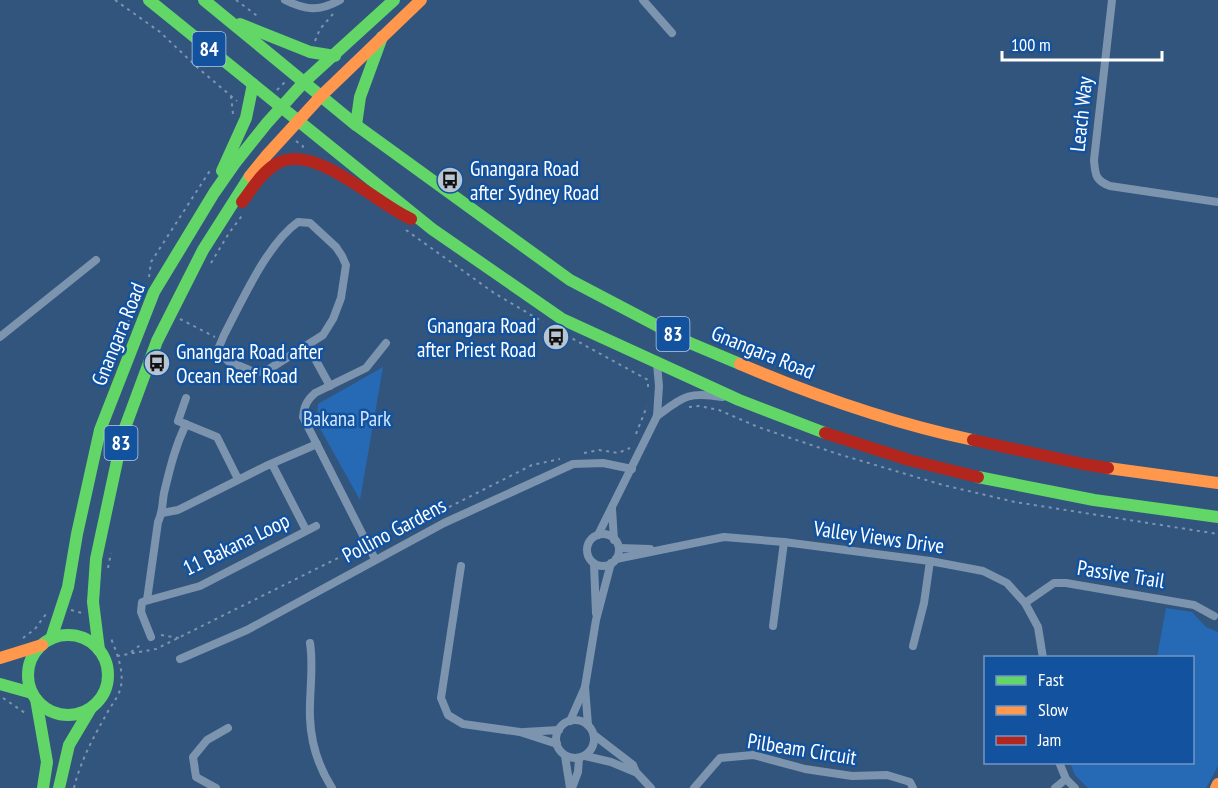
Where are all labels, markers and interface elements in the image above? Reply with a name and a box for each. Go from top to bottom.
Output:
scale bar [1002,24,1162,62]
road number: 84 [192,32,226,66]
text: 100 m [1011,33,1051,56]
street label: Leach Way [1064,75,1098,153]
place label: Gnangara Road after Sydney Road [470,155,599,206]
bus stop icon: Gnangara Road after Sydney Road [435,165,465,195]
street label: Gnangara Road [85,278,151,390]
place label: Gnangara Road after Priest Road [417,312,536,363]
road number: 83 [656,317,690,351]
street label: Gnangara Road [707,319,819,385]
bus stop icon: Gnangara Road after Priest Road [541,322,571,352]
place label: Gnangara Road after Ocean Reef Road [176,338,323,389]
bus stop icon: Gnangara Road after Ocean Reef Road [142,348,172,378]
park label: Bakana Park [303,405,391,432]
road number: 83 [104,426,138,460]
street label: Pollino Gardens [338,491,450,569]
street label: 11 Bakana Loop [178,507,294,581]
street label: Valley Views Drive [811,514,946,560]
street label: Passive Trail [1075,554,1167,594]
legend [984,656,1194,764]
text: Fast [1038,668,1064,691]
text: Slow [1038,698,1069,721]
street label: Pilbeam Circuit [746,727,859,771]
text: Jam [1037,728,1061,751]

